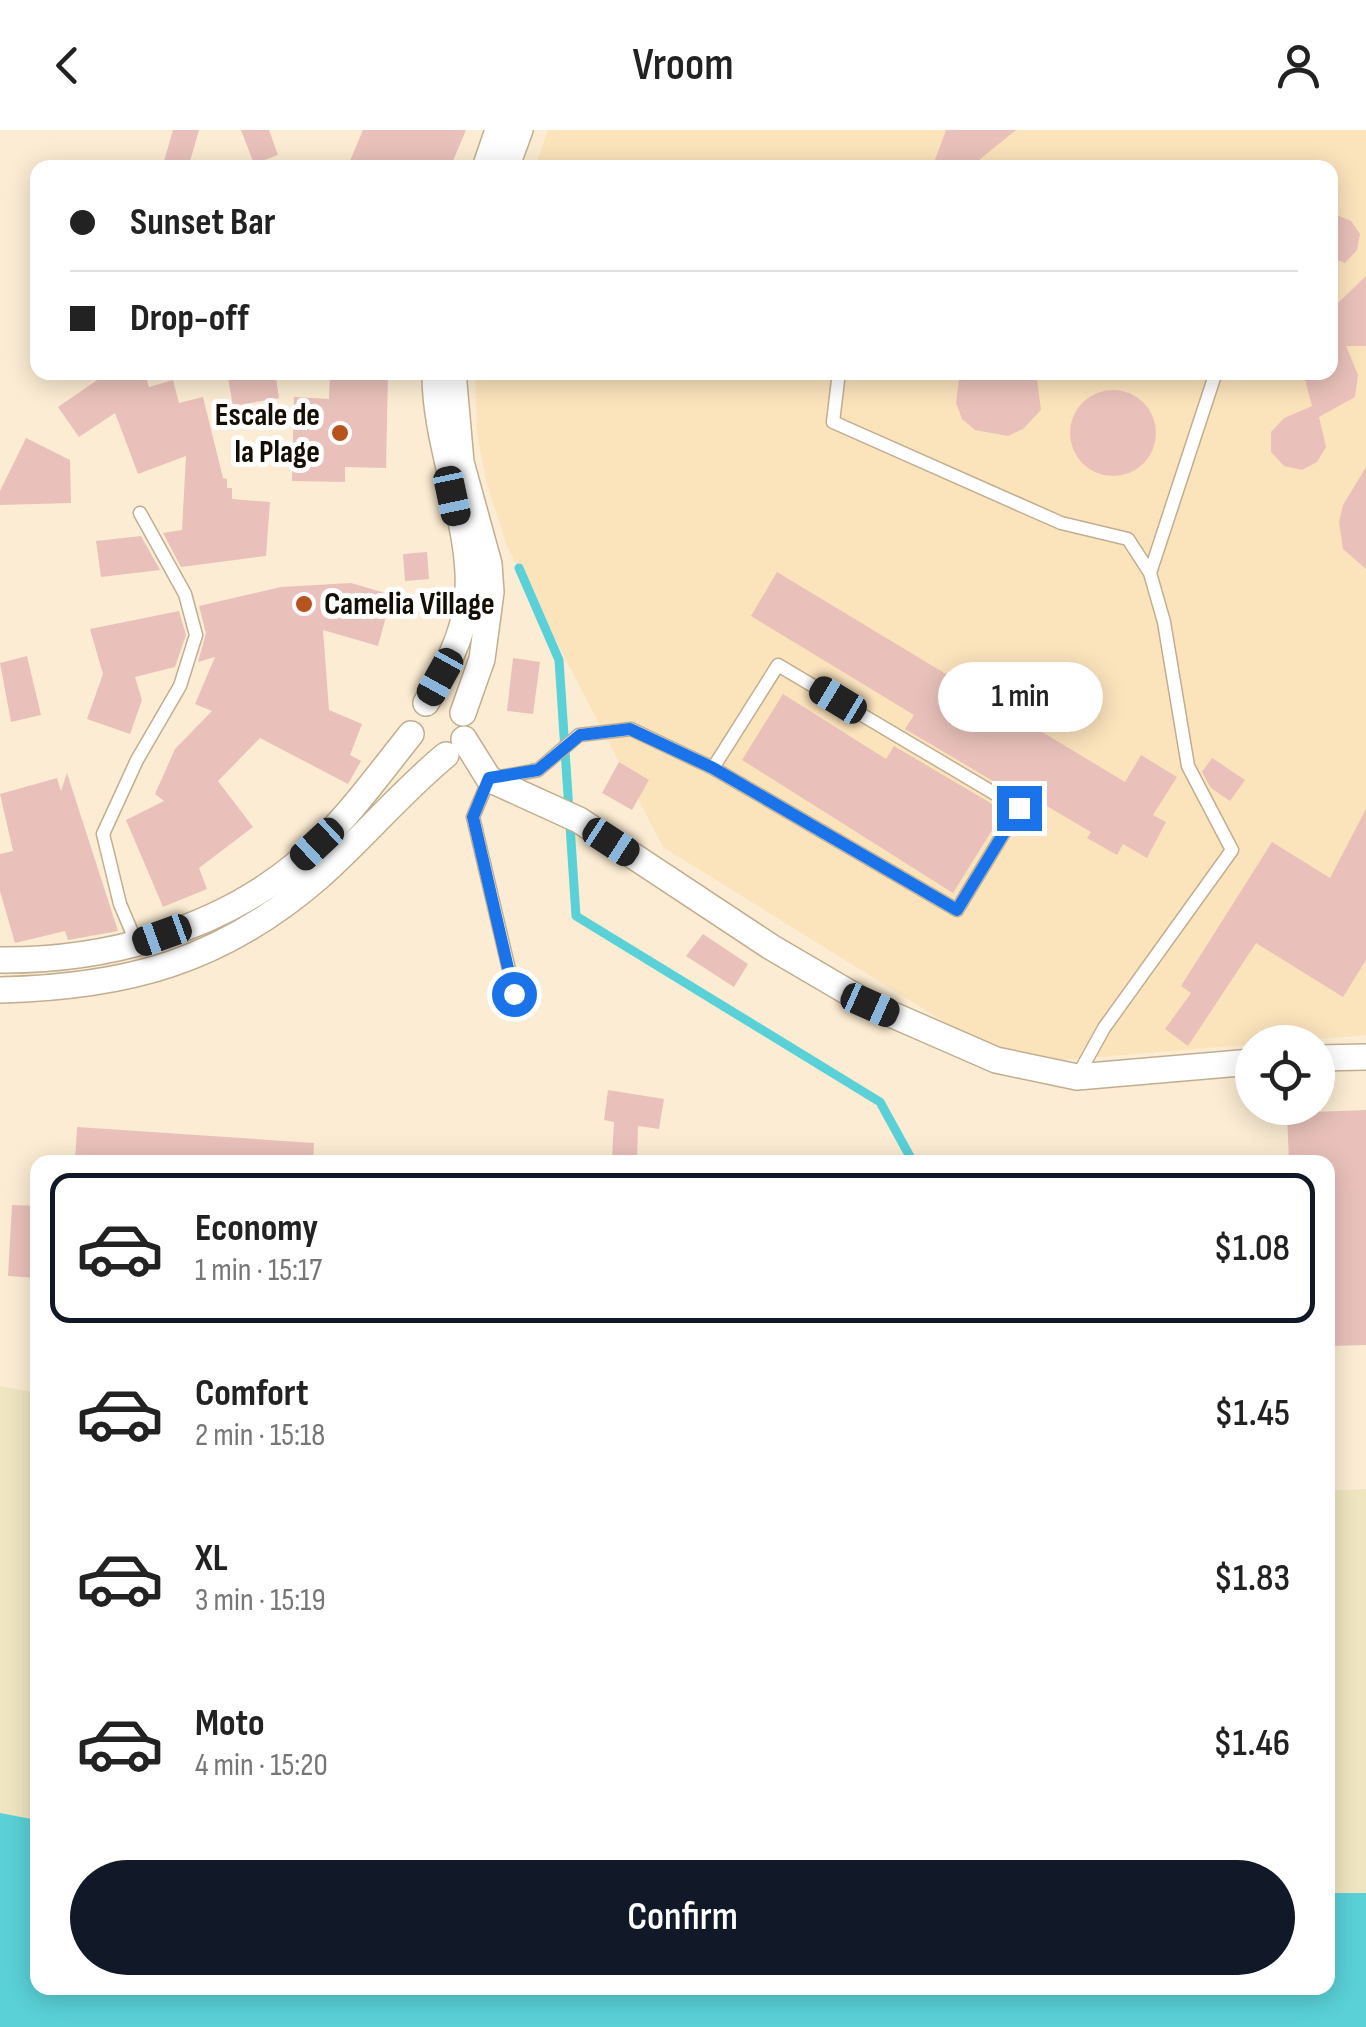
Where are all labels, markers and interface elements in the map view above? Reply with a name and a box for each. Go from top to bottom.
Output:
icon: back [40,38,95,93]
text: Vroom [632,38,734,93]
icon: person [1271,38,1326,93]
text: Sunset Bar [130,200,275,245]
text: Drop-off [130,296,249,341]
place label: Escale de la Plage [215,396,320,472]
marker: Escale de la Plage [329,422,351,444]
car [431,464,473,528]
place label: Camelia Village [324,585,495,624]
marker: Camelia Village [293,593,315,615]
car [412,643,468,711]
callout: 1 min [936,663,1102,733]
car [805,672,871,728]
text: 1 min [991,677,1050,716]
route end [997,786,1042,831]
car [285,813,349,875]
car [578,813,644,871]
car [129,911,195,959]
route start [492,972,537,1017]
car [836,979,904,1031]
map controls [1235,1025,1335,1125]
button: locate [1235,1025,1335,1125]
icon: car [75,1203,165,1293]
text: Economy [195,1206,318,1251]
text: $1.08 [1213,1226,1290,1271]
text: 1 min · 15:17 [195,1251,322,1290]
icon: car [75,1368,165,1458]
text: Comfort [195,1371,309,1416]
text: $1.45 [1214,1391,1290,1436]
text: 2 min · 15:18 [195,1416,325,1455]
icon: car [75,1533,165,1623]
text: XL [195,1536,228,1581]
text: $1.83 [1214,1556,1290,1601]
text: 3 min · 15:19 [195,1581,326,1620]
icon: car [75,1698,165,1788]
text: Moto [195,1701,265,1746]
text: $1.46 [1213,1721,1290,1766]
text: 4 min · 15:20 [195,1746,328,1785]
button: Confirm [70,1860,1295,1975]

